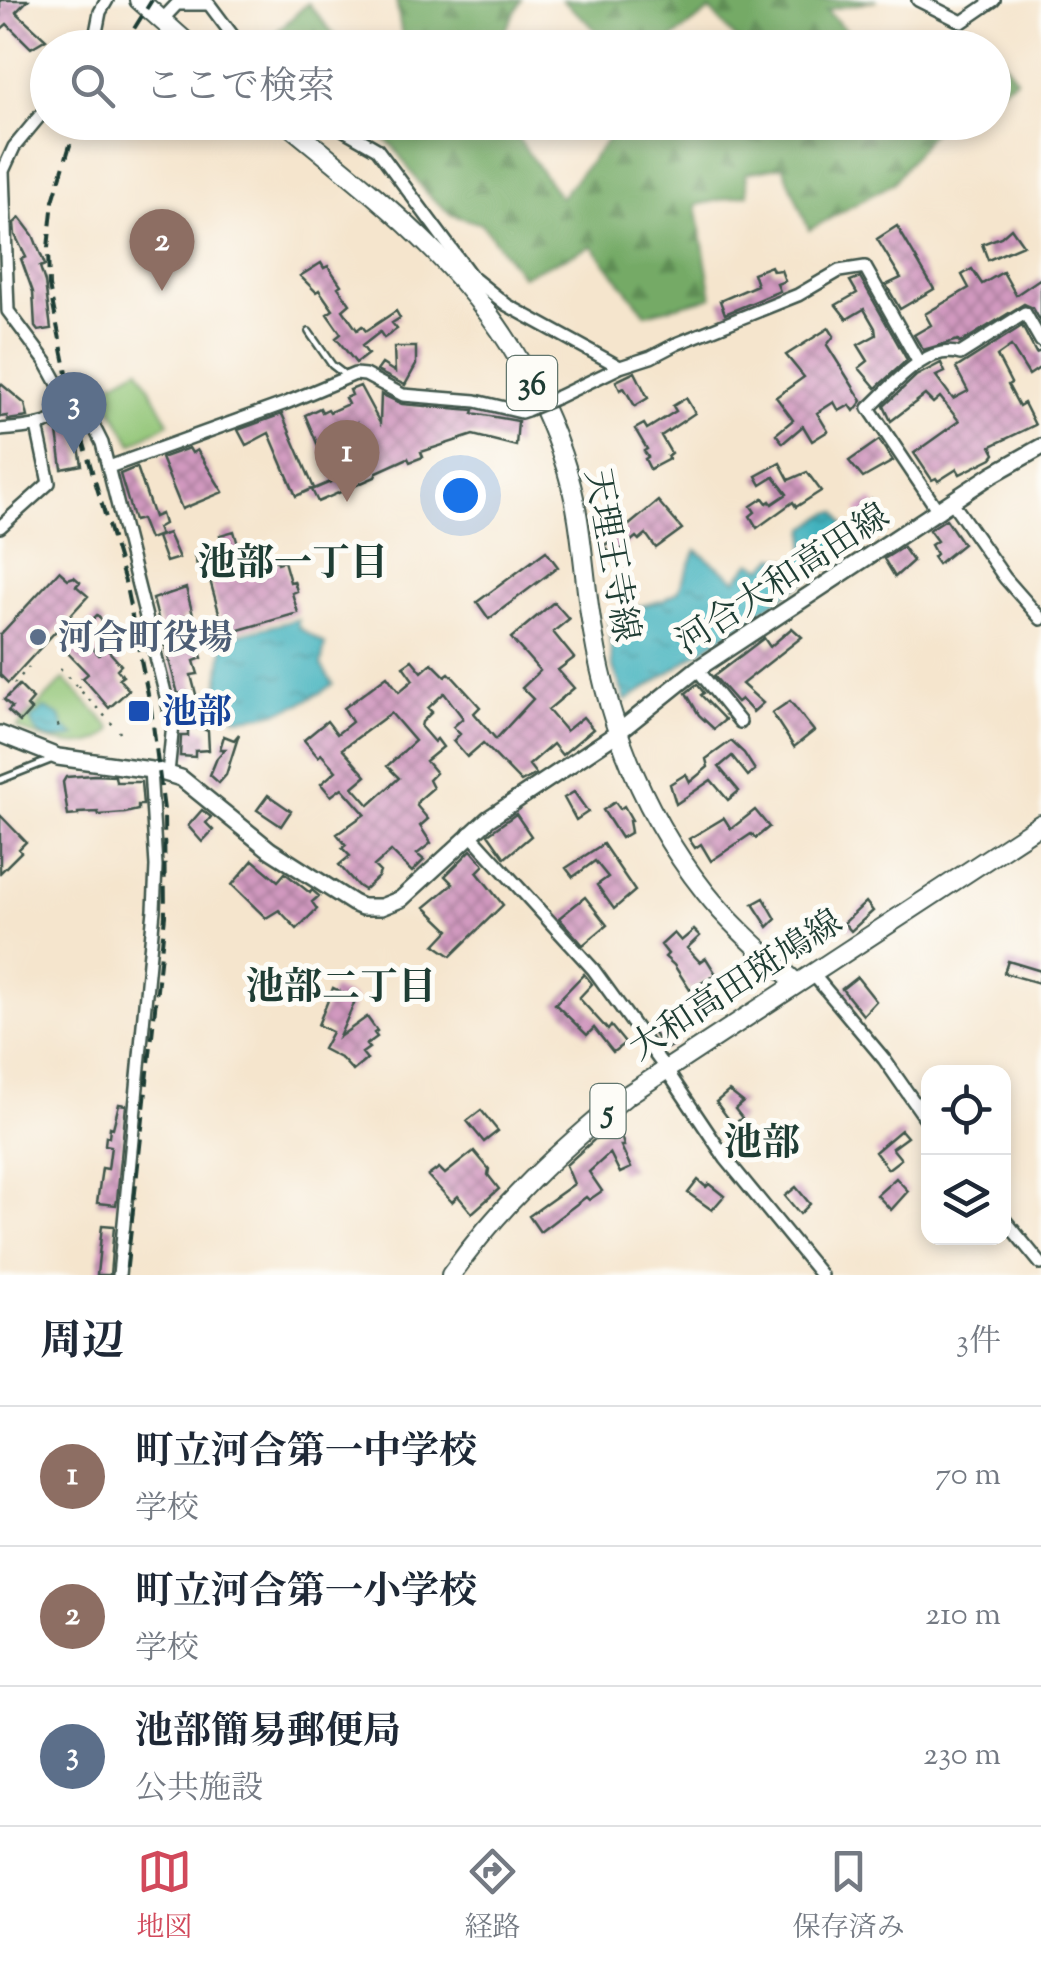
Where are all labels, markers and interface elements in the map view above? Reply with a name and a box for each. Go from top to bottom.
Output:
search box [30,30,1011,140]
icon: search [65,58,120,113]
text: ここで検索 [145,62,335,116]
pin: 2 [130,208,194,291]
road number: 36 [507,356,557,410]
pin: 3 [42,372,106,454]
pin: 1 [314,420,380,502]
street label: 天理王寺線 [569,465,650,646]
your location [435,470,486,521]
street label: 河合大和高田線 [667,493,901,669]
district label: 池部一丁目 [198,539,388,593]
place label: 河合町役場 [58,615,233,666]
marker: 河合町役場 [27,626,49,648]
place label: 池部 [162,689,232,740]
marker: 池部 [126,698,152,724]
street label: 大和高田斑鳩線 [620,899,854,1075]
district label: 池部二丁目 [246,963,436,1017]
map controls [921,1065,1011,1245]
button: locate [921,1065,1011,1155]
road number: 5 [590,1084,626,1138]
district label: 池部 [724,1119,800,1173]
button: layers [921,1155,1011,1245]
text: 周辺 [40,1314,124,1374]
text: 3件 [956,1320,1001,1366]
text: 町立河合第一中学校 [135,1427,477,1481]
text: 1 [67,1453,78,1499]
text: 70 m [935,1453,1001,1499]
text: 学校 [135,1487,199,1533]
text: 町立河合第一小学校 [135,1567,477,1621]
text: 2 [65,1593,80,1639]
text: 210 m [925,1593,1001,1639]
text: 学校 [135,1627,199,1673]
text: 池部簡易郵便局 [135,1707,401,1761]
text: 3 [66,1733,79,1779]
text: 230 m [923,1733,1001,1779]
text: 公共施設 [135,1767,263,1813]
tab: 地図 [136,1844,192,1949]
tab: 経路 [464,1844,521,1949]
tab: 保存済み [793,1844,905,1949]

